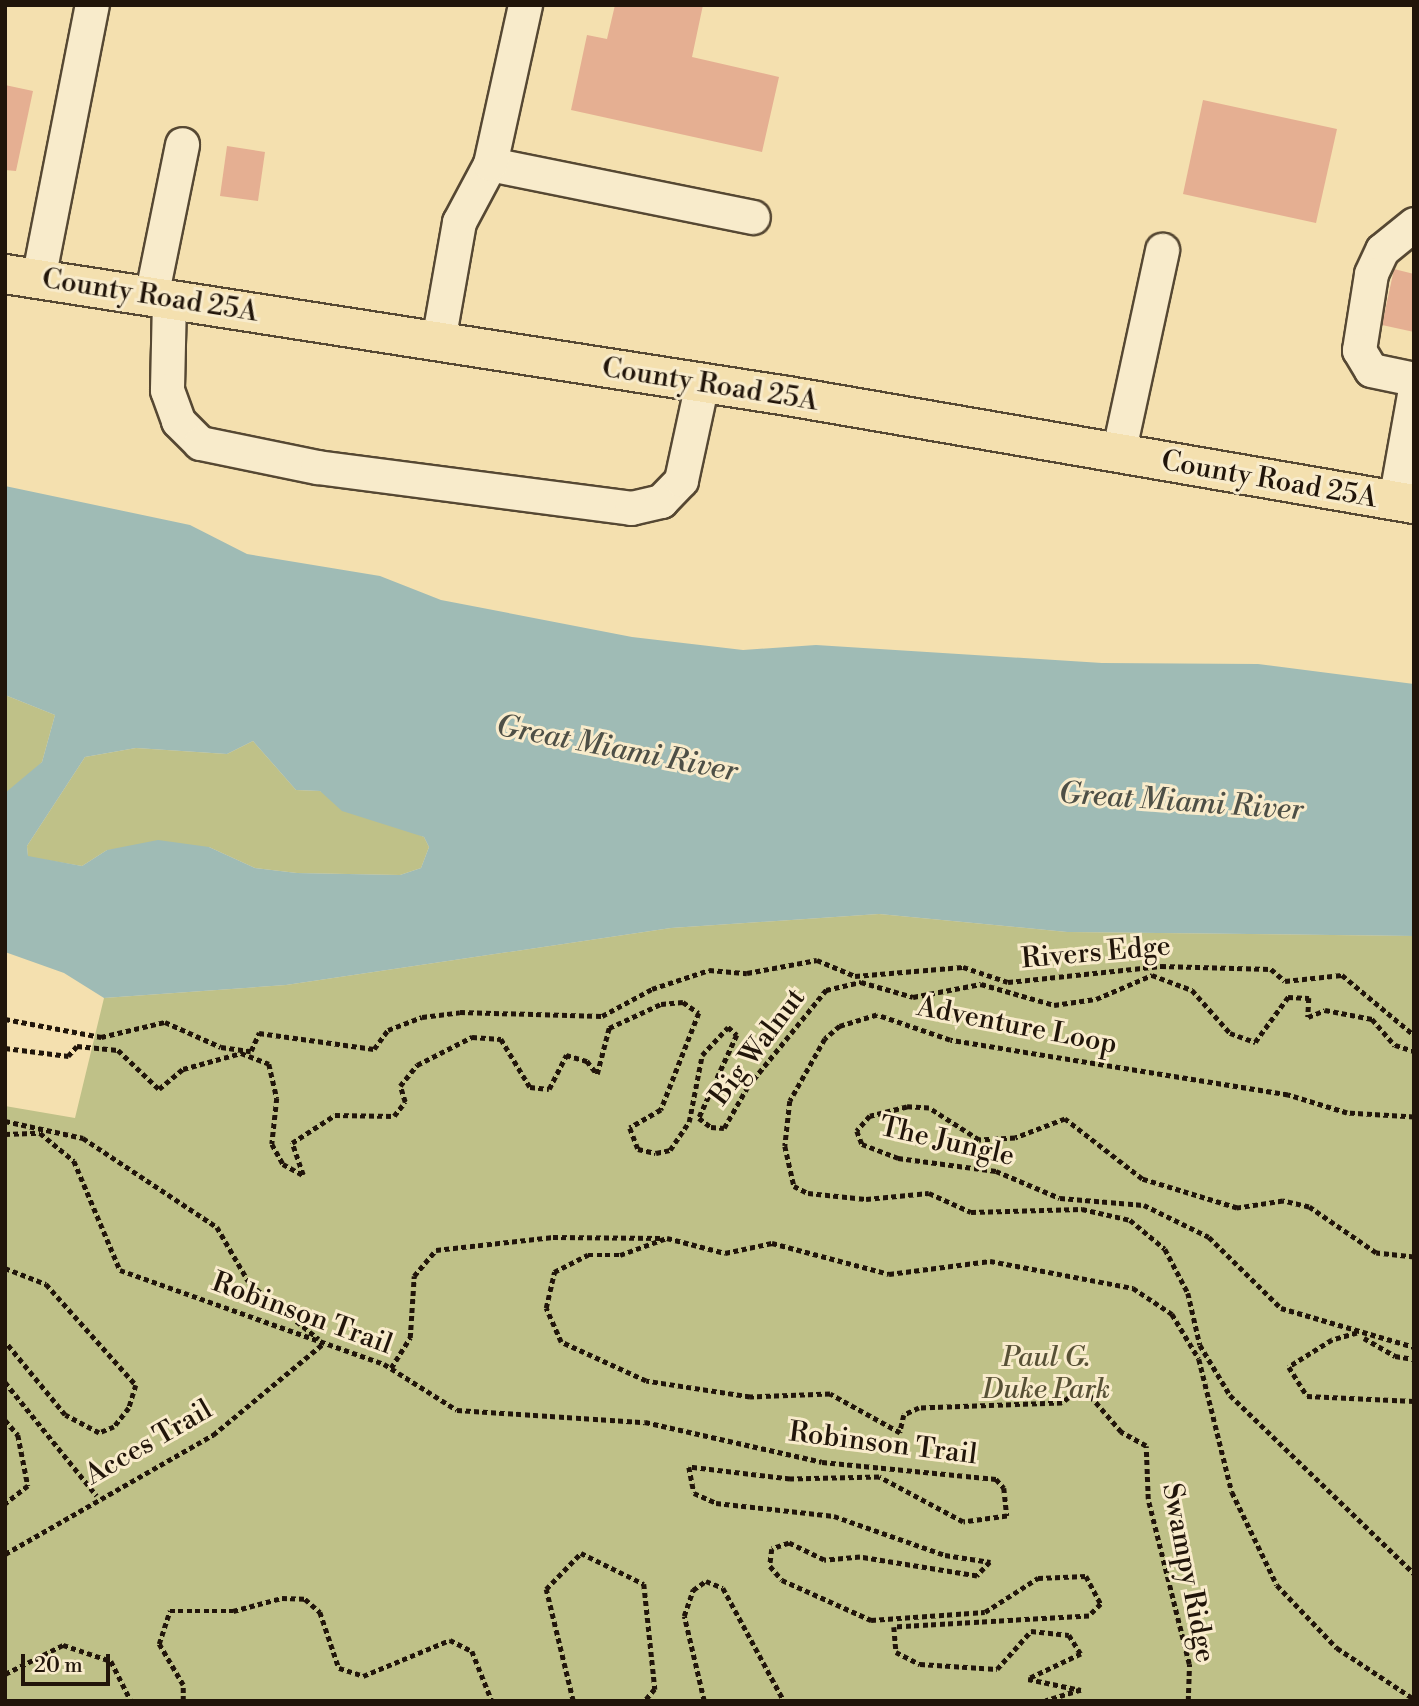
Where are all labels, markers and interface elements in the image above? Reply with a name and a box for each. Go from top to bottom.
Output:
street label: County Road 25A [40,262,260,330]
street label: County Road 25A [600,351,820,419]
street label: County Road 25A [1159,445,1379,515]
water label: Great Miami River [493,708,741,790]
water label: Great Miami River [1057,775,1305,829]
street label: Rivers Edge [1020,930,1172,976]
street label: Big Walnut [703,982,813,1112]
street label: Adventure Loop [914,990,1120,1062]
street label: The Jungle [876,1110,1018,1174]
street label: Robinson Trail [207,1266,397,1362]
park label: Paul G. Duke Park [982,1341,1110,1407]
street label: Acces Trail [80,1393,218,1493]
street label: Robinson Trail [787,1416,979,1472]
street label: Swampy Ridge [1154,1481,1222,1665]
scale bar [24,1640,114,1684]
text: 20 m [34,1653,83,1679]

